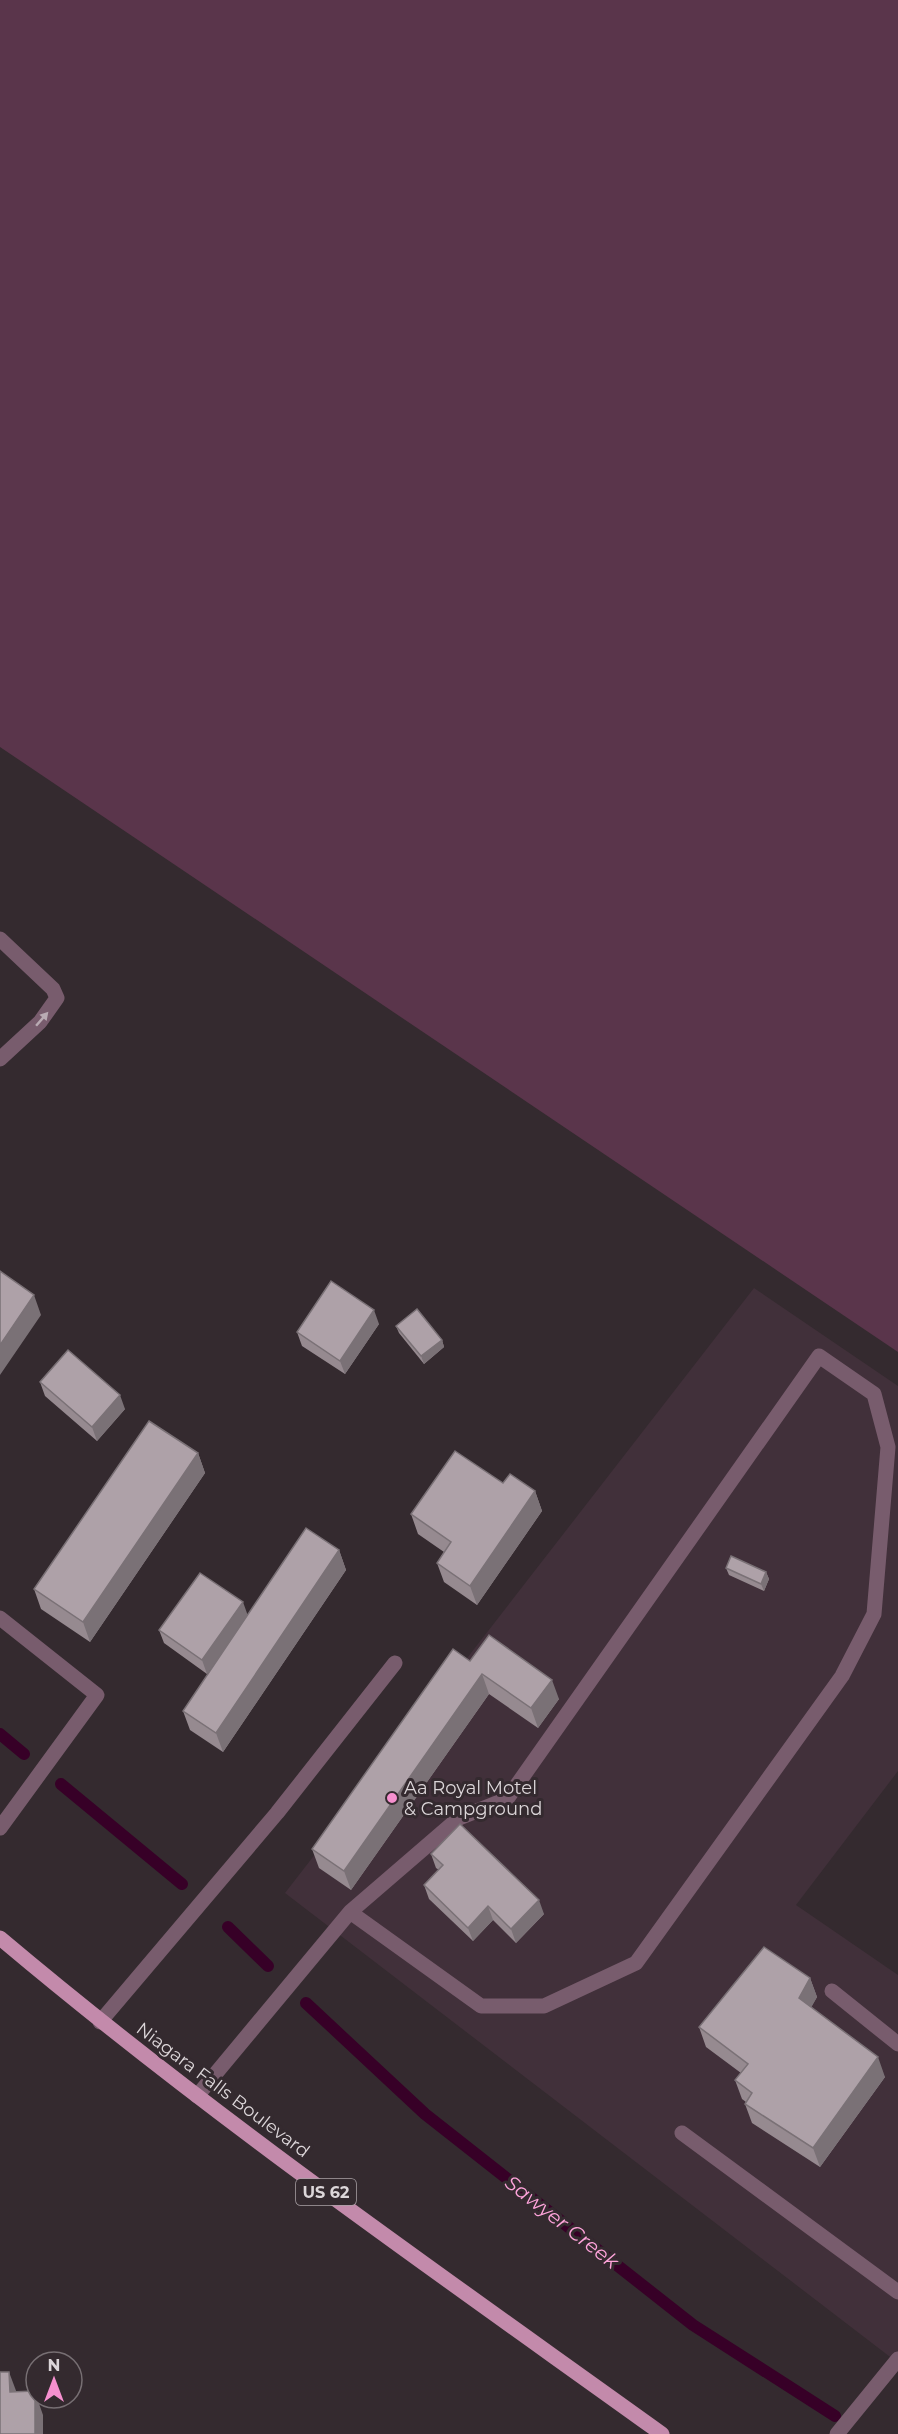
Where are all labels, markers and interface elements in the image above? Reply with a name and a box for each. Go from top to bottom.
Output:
one-way arrow [35,1012,48,1027]
place label: Aa Royal Motel & Campground [404,1777,542,1820]
marker: Aa Royal Motel & Campground [385,1791,399,1805]
street label: Niagara Falls Boulevard [132,2018,314,2162]
water label: Sawyer Creek [500,2170,624,2274]
road number: US 62 [296,2179,356,2205]
north arrow [24,2350,84,2410]
text: N [48,2356,60,2375]

